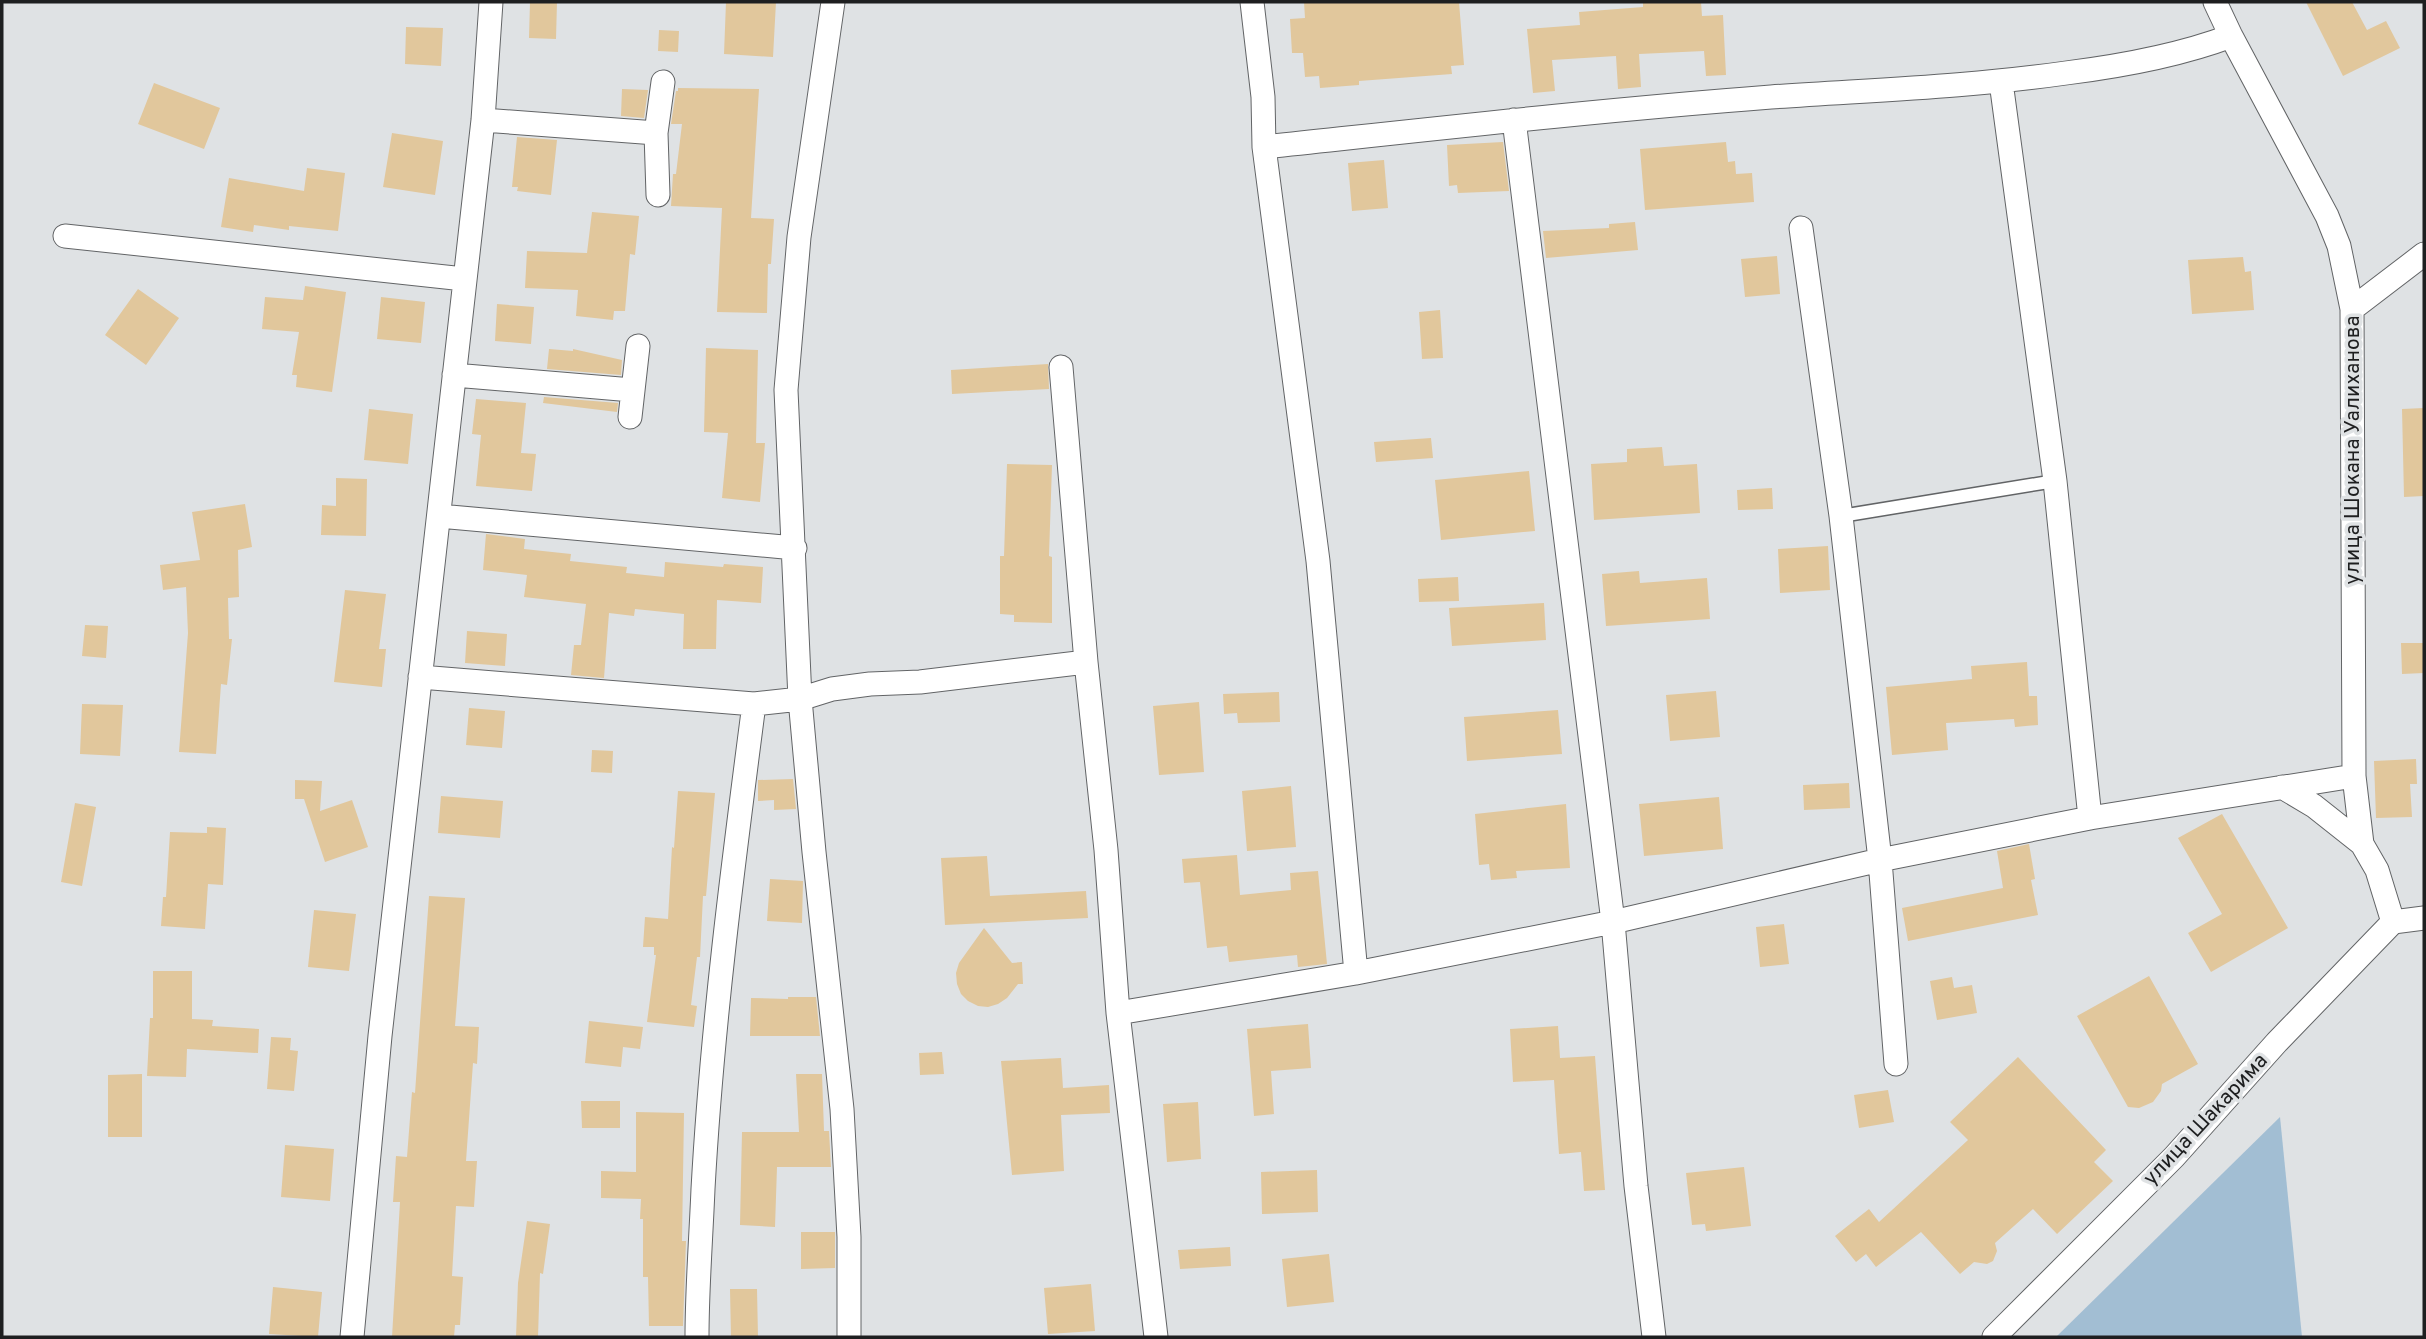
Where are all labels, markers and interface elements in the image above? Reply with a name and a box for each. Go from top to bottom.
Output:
street label: улица Шокана Уалиханова [2340,315,2367,585]
street label: улица Шакарима [2138,1048,2274,1192]

